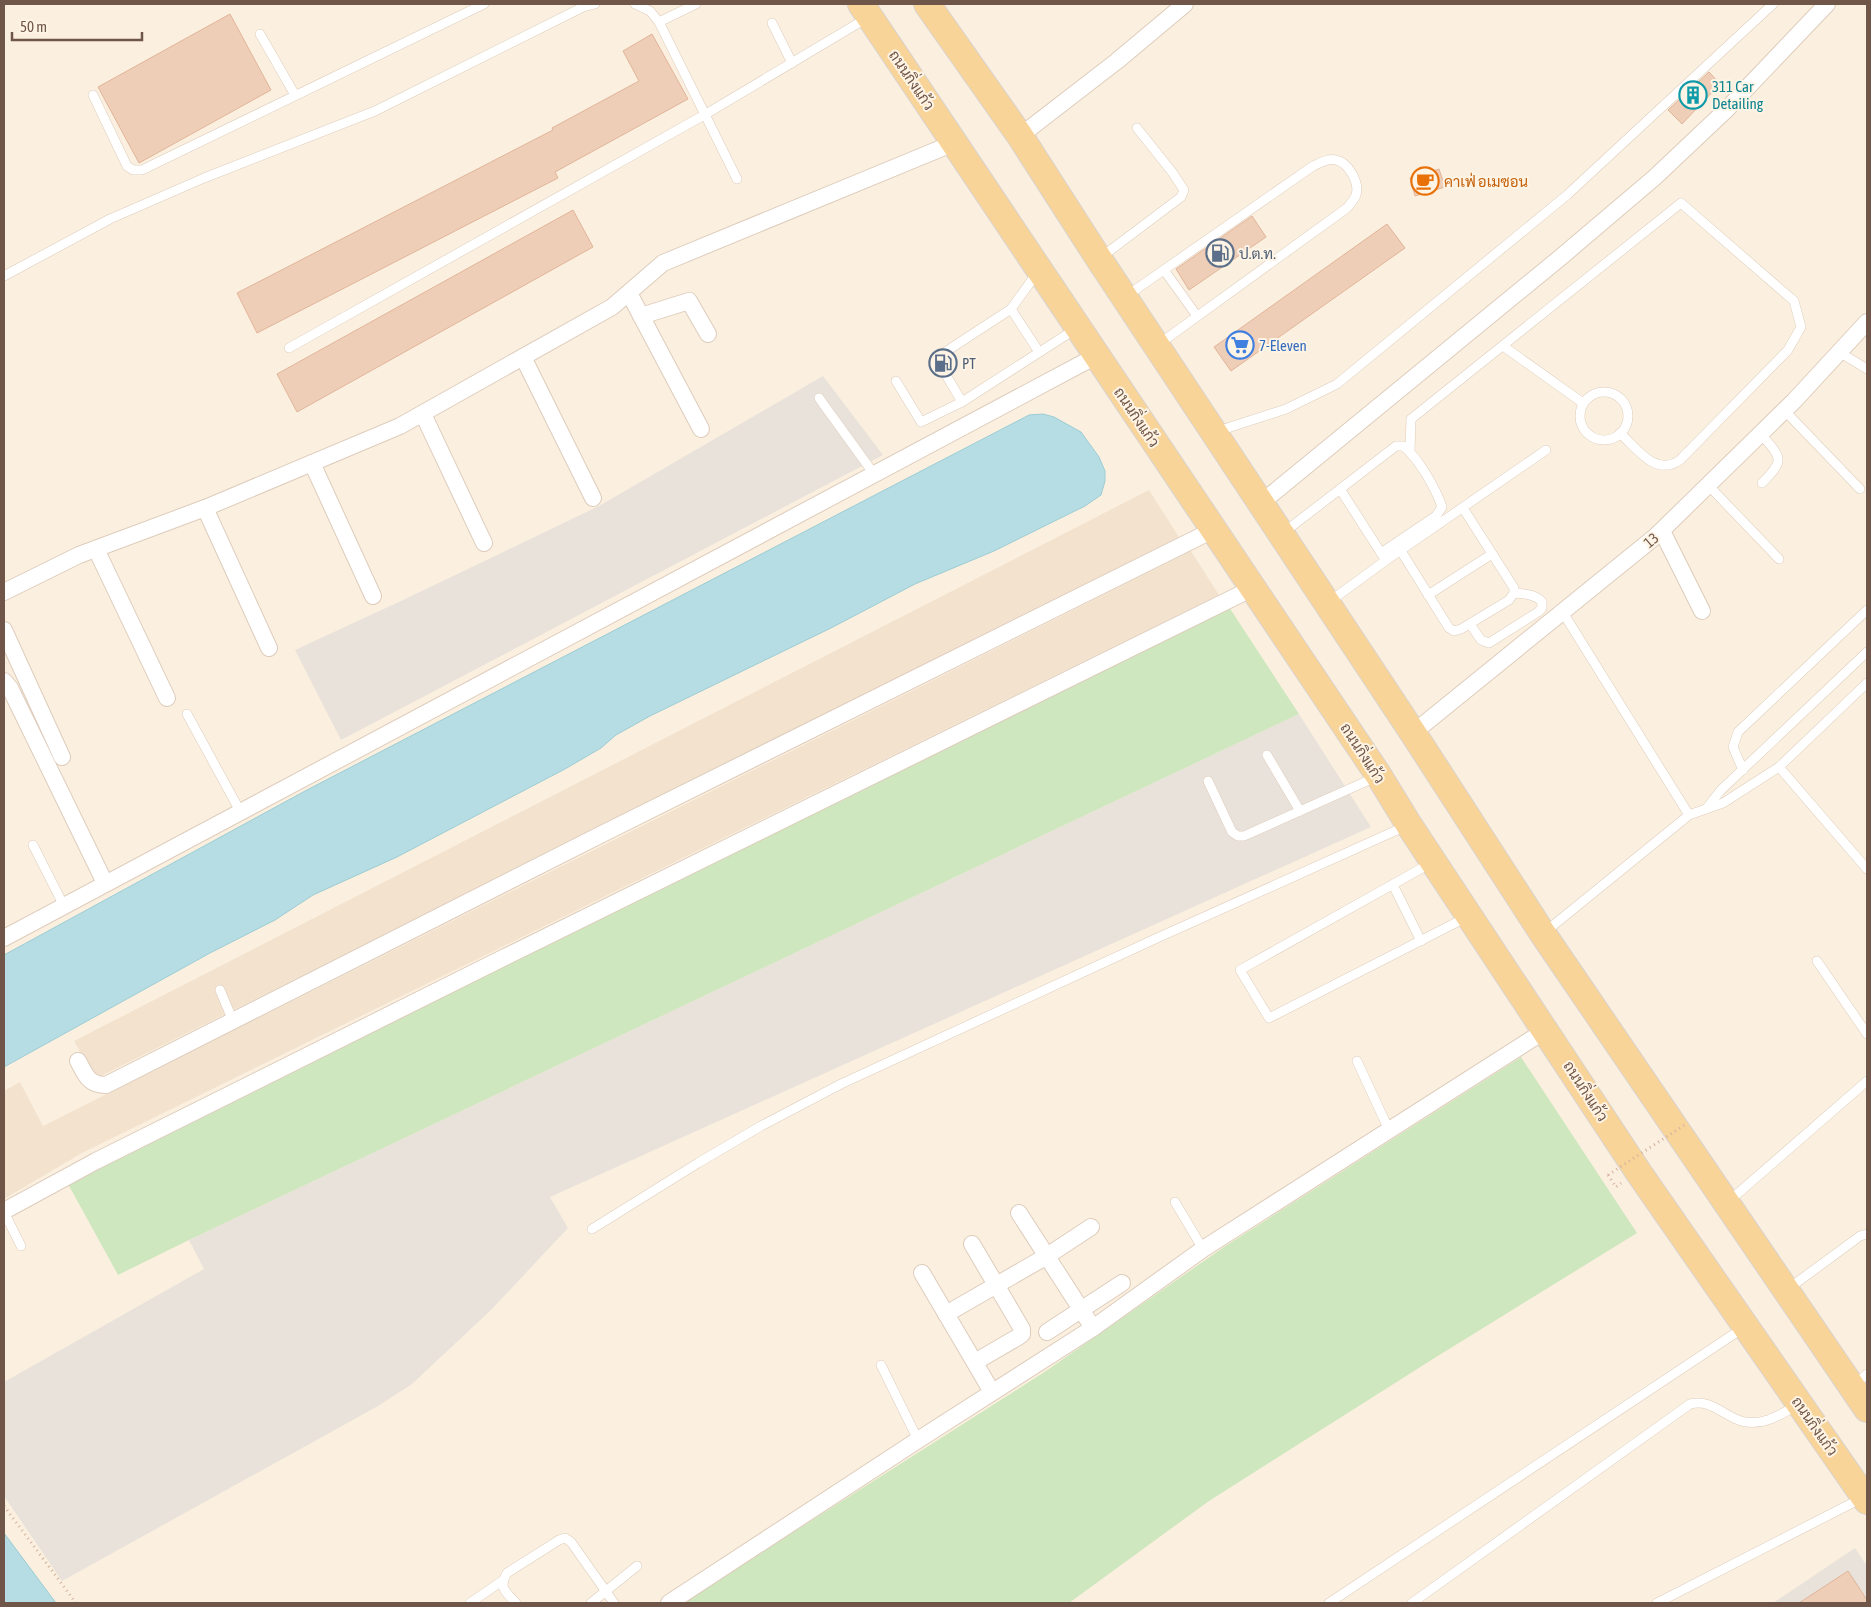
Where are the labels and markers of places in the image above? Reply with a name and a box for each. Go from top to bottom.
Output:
place label: 311 Car Detailing [1712,78,1764,112]
building icon: 311 Car Detailing [1678,80,1708,110]
cafe icon: คาเฟ่ อเมซอน [1410,166,1440,196]
place label: คาเฟ่ อเมซอน [1444,172,1528,190]
fuel station icon: ป.ต.ท. [1205,238,1235,268]
place label: ป.ต.ท. [1239,245,1276,262]
supermarket icon: 7-Eleven [1225,330,1255,360]
place label: 7-Eleven [1259,337,1307,354]
fuel station icon: PT [928,348,958,378]
place label: PT [962,355,976,372]

